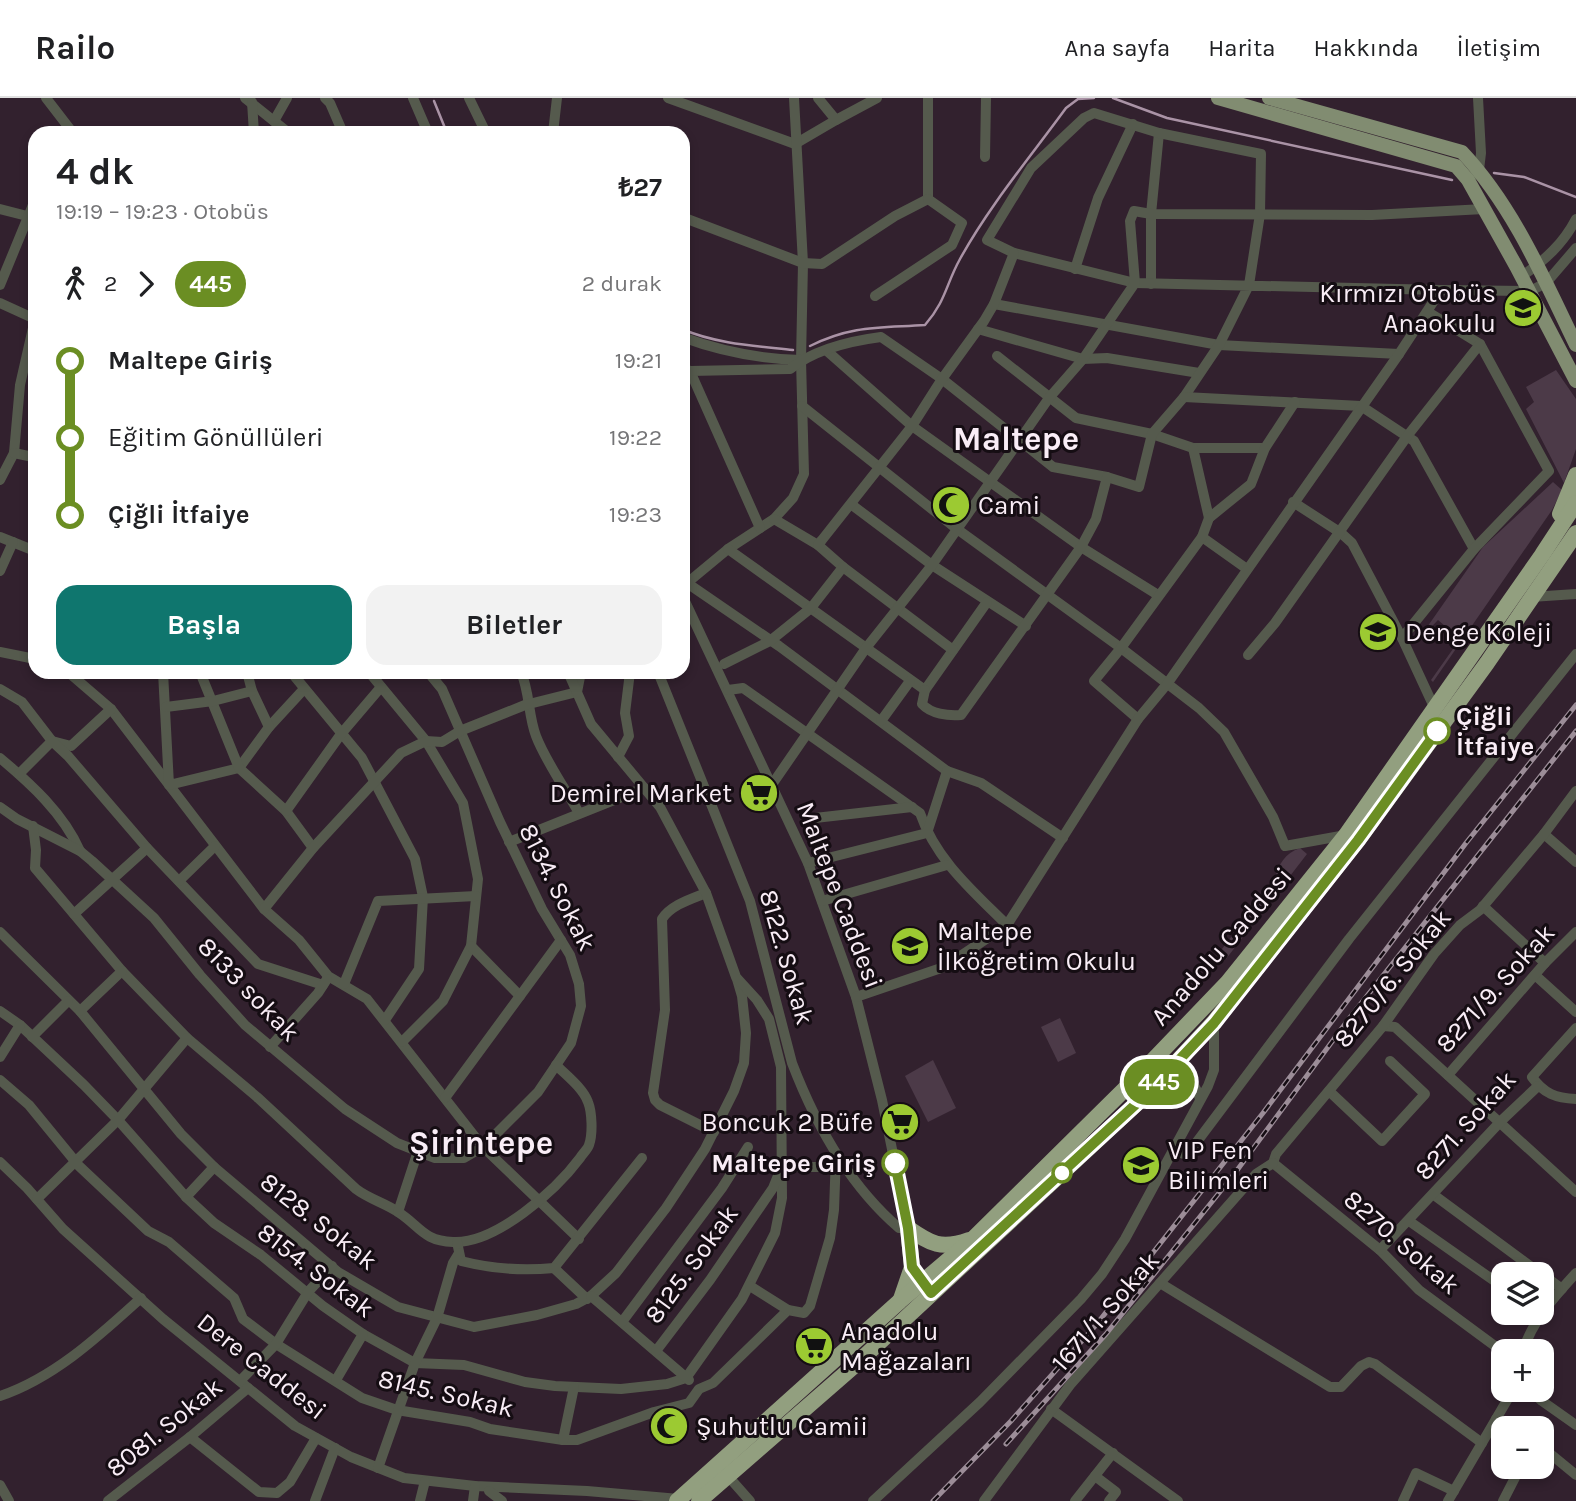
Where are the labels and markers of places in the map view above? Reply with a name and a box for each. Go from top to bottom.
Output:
place label: Kırmızı Otobüs Anaokulu [1319,278,1496,339]
school or university icon: Kırmızı Otobüs Anaokulu [1502,287,1544,329]
mosque icon: Cami [930,484,972,526]
place label: Cami [978,490,1040,521]
school or university icon: Denge Koleji [1357,611,1399,653]
place label: Denge Koleji [1405,617,1552,648]
place label: Çiğli İtfaiye [1456,701,1534,762]
marker: Çiğli İtfaiye [1424,718,1450,744]
supermarket icon: Demirel Market [738,772,780,814]
place label: Demirel Market [550,778,732,809]
place label: Maltepe İlköğretim Okulu [937,916,1136,977]
school or university icon: Maltepe İlköğretim Okulu [889,925,931,967]
supermarket icon: Boncuk 2 Büfe [879,1101,921,1143]
place label: Boncuk 2 Büfe [702,1107,873,1138]
place label: VIP Fen Bilimleri [1168,1135,1269,1196]
school or university icon: VIP Fen Bilimleri [1120,1144,1162,1186]
place label: Maltepe Giriş [711,1148,876,1179]
marker: Maltepe Giriş [882,1150,908,1176]
unlabelled marker [1052,1163,1072,1183]
place label: Anadolu Mağazaları [841,1316,972,1377]
supermarket icon: Anadolu Mağazaları [793,1325,835,1367]
mosque icon: Şuhutlu Camii [648,1405,690,1447]
place label: Şuhutlu Camii [696,1411,868,1442]

